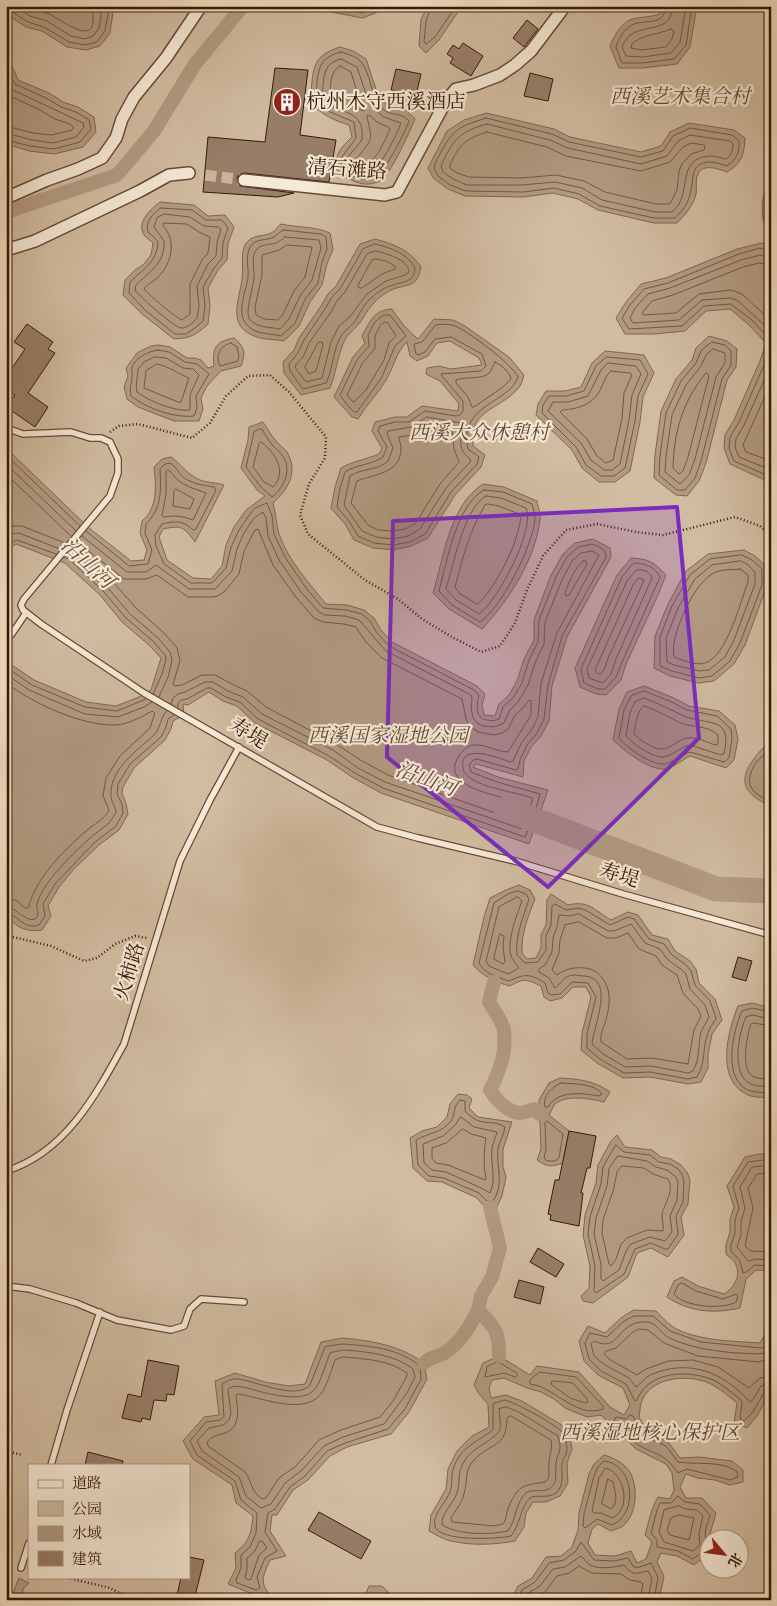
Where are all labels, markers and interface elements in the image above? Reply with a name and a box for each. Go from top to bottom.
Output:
park label: 西溪艺术集合村 [610,85,753,110]
building icon: 杭州木守西溪酒店 [272,87,302,117]
place label: 杭州木守西溪酒店 [306,90,466,115]
street label: 清石滩路 [306,155,388,185]
park label: 西溪大众休憩村 [409,421,552,446]
water label: 沿山河 [55,533,122,598]
street label: 寿堤 [224,713,272,755]
park label: 西溪国家湿地公园 [308,724,471,749]
water label: 沿山河 [392,757,464,805]
street label: 寿堤 [596,858,642,894]
street label: 火柿路 [109,940,151,1004]
park label: 西溪湿地核心保护区 [560,1421,743,1446]
legend [28,1464,190,1578]
text: 道路 [72,1474,102,1493]
text: 公园 [72,1500,102,1519]
text: 水域 [72,1524,102,1543]
north arrow [700,1528,750,1578]
text: 北 [723,1549,746,1570]
text: 建筑 [72,1550,102,1569]

